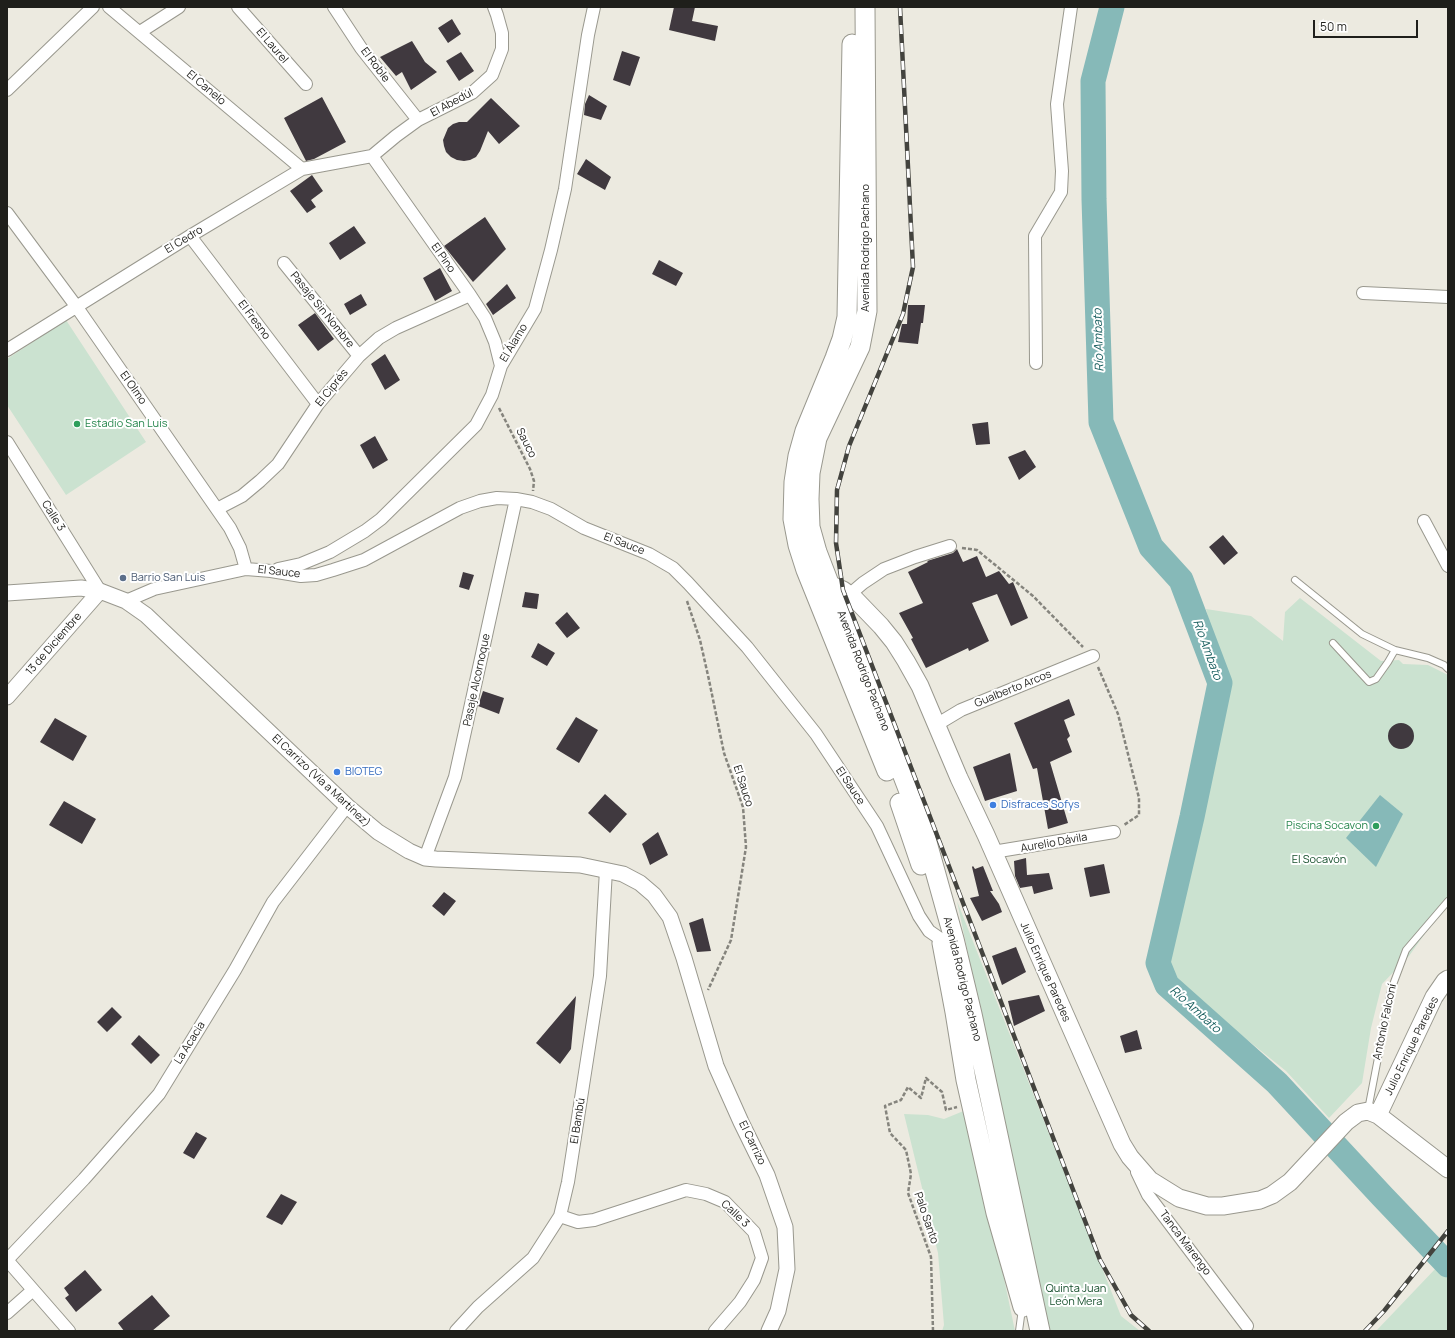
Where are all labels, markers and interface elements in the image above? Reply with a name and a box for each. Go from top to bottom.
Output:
scale bar [1315,12,1420,38]
text: 50 m [1320,18,1347,35]
street label: El Laurel [253,26,291,66]
street label: El Roble [358,45,392,85]
street label: El Canelo [184,68,228,108]
street label: El Abedúl [428,86,476,120]
street label: Avenida Rodrigo Pachano [859,184,873,312]
street label: El Cedro [163,223,205,257]
street label: El Pino [428,241,458,275]
street label: Pasaje Sin Nombre [287,269,357,351]
street label: El Fresno [235,298,273,342]
water label: Río Ambato [1091,308,1107,372]
street label: El Álamo [497,321,531,365]
street label: El Ciprés [313,367,351,409]
street label: El Olmo [117,369,149,407]
place label: Estadio San Luis [85,417,167,431]
marker: Estadio San Luis [72,419,82,429]
street label: Sauco [513,426,539,460]
street label: Calle 3 [38,498,68,534]
street label: El Sauce [602,530,646,558]
street label: El Sauce [257,563,301,581]
place label: Barrio San Luis [131,571,205,585]
marker: Barrio San Luis [118,573,128,583]
street label: Avenida Rodrigo Pachano [834,609,892,733]
street label: 13 de Diciembre [23,610,85,678]
water label: Río Ambato [1189,618,1225,682]
street label: Pasaje Alcornoque [461,633,493,727]
street label: Gualberto Arcos [973,668,1053,710]
street label: El Carrizo (Vía a Martínez) [269,732,373,830]
street label: El Sauco [730,764,756,808]
place label: BIOTEG [345,765,382,779]
street label: El Sauce [833,765,867,807]
marker: BIOTEG [332,767,342,777]
place label: Disfraces Sofys [1001,798,1080,812]
marker: Disfraces Sofys [988,800,998,810]
place label: Piscina Socavon [1286,819,1368,833]
marker: Piscina Socavon [1371,821,1381,831]
street label: Aurelio Dávila [1019,831,1089,855]
park label: El Socavón [1292,853,1346,867]
street label: Avenida Rodrigo Pachano [940,915,984,1043]
street label: Julio Enrique Paredes [1017,920,1073,1024]
street label: Antonio Falconí [1370,983,1400,1061]
water label: Río Ambato [1167,984,1223,1036]
street label: Julio Enrique Paredes [1382,995,1442,1097]
street label: La Acacia [172,1019,208,1067]
street label: El Bambú [568,1097,588,1145]
street label: El Carrizo [736,1119,768,1167]
street label: Palo Santo [911,1190,941,1246]
street label: Calle 3 [718,1198,752,1230]
street label: Tanca Marengo [1156,1208,1214,1278]
park label: Quinta Juan León Mera [1046,1282,1106,1308]

